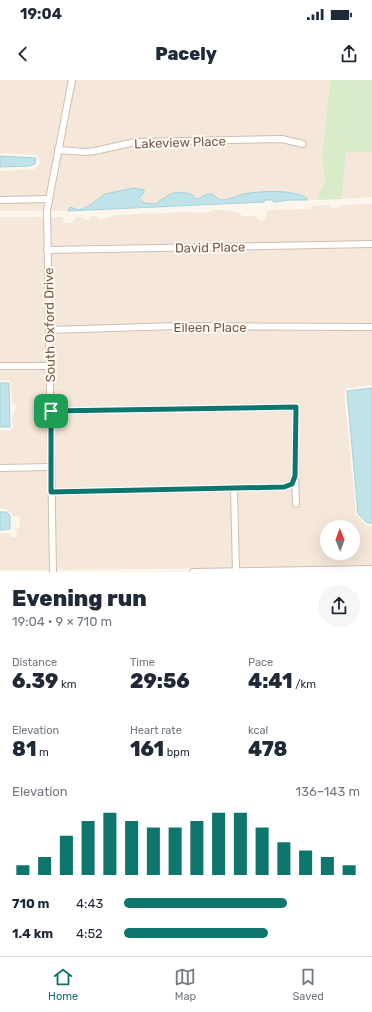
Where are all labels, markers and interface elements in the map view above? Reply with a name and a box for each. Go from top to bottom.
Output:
text: 19:04 [20,5,62,23]
icon: back [12,43,34,65]
text: Pacely [155,43,217,65]
icon: share [338,43,360,65]
street label: Lakeview Place [134,133,226,152]
street label: David Place [175,239,245,256]
street label: South Oxford Drive [41,268,58,382]
street label: Eileen Place [174,320,246,335]
pin [34,394,68,428]
icon: arrive [40,400,62,422]
north arrow [320,520,360,560]
map controls [320,520,360,560]
text: Evening run [12,585,147,612]
button: share [318,585,360,627]
text: 19:04 · 9 × 710 m [12,614,112,629]
text: Distance [12,656,57,669]
text: Time [130,656,155,669]
text: Pace [248,656,273,669]
text: 6.39 [12,669,58,693]
text: 29:56 [130,669,190,693]
text: 4:41 [248,669,293,693]
text: km [58,678,76,691]
text: /km [293,678,316,691]
text: Elevation [12,724,59,737]
text: Heart rate [130,724,182,737]
text: kcal [248,724,268,737]
text: 81 [12,737,36,761]
text: 161 [130,737,164,761]
text: 478 [248,737,288,761]
text: m [36,746,49,759]
text: bpm [164,746,190,759]
text: Elevation [12,784,68,799]
text: 136–143 m [296,784,360,799]
text: 710 m [12,896,49,911]
text: 4:43 [76,896,103,911]
text: 1.4 km [12,926,53,941]
text: 4:52 [76,926,103,941]
tab: Home [48,966,78,1003]
tab: Map [174,966,196,1003]
tab: Saved [293,966,324,1003]

